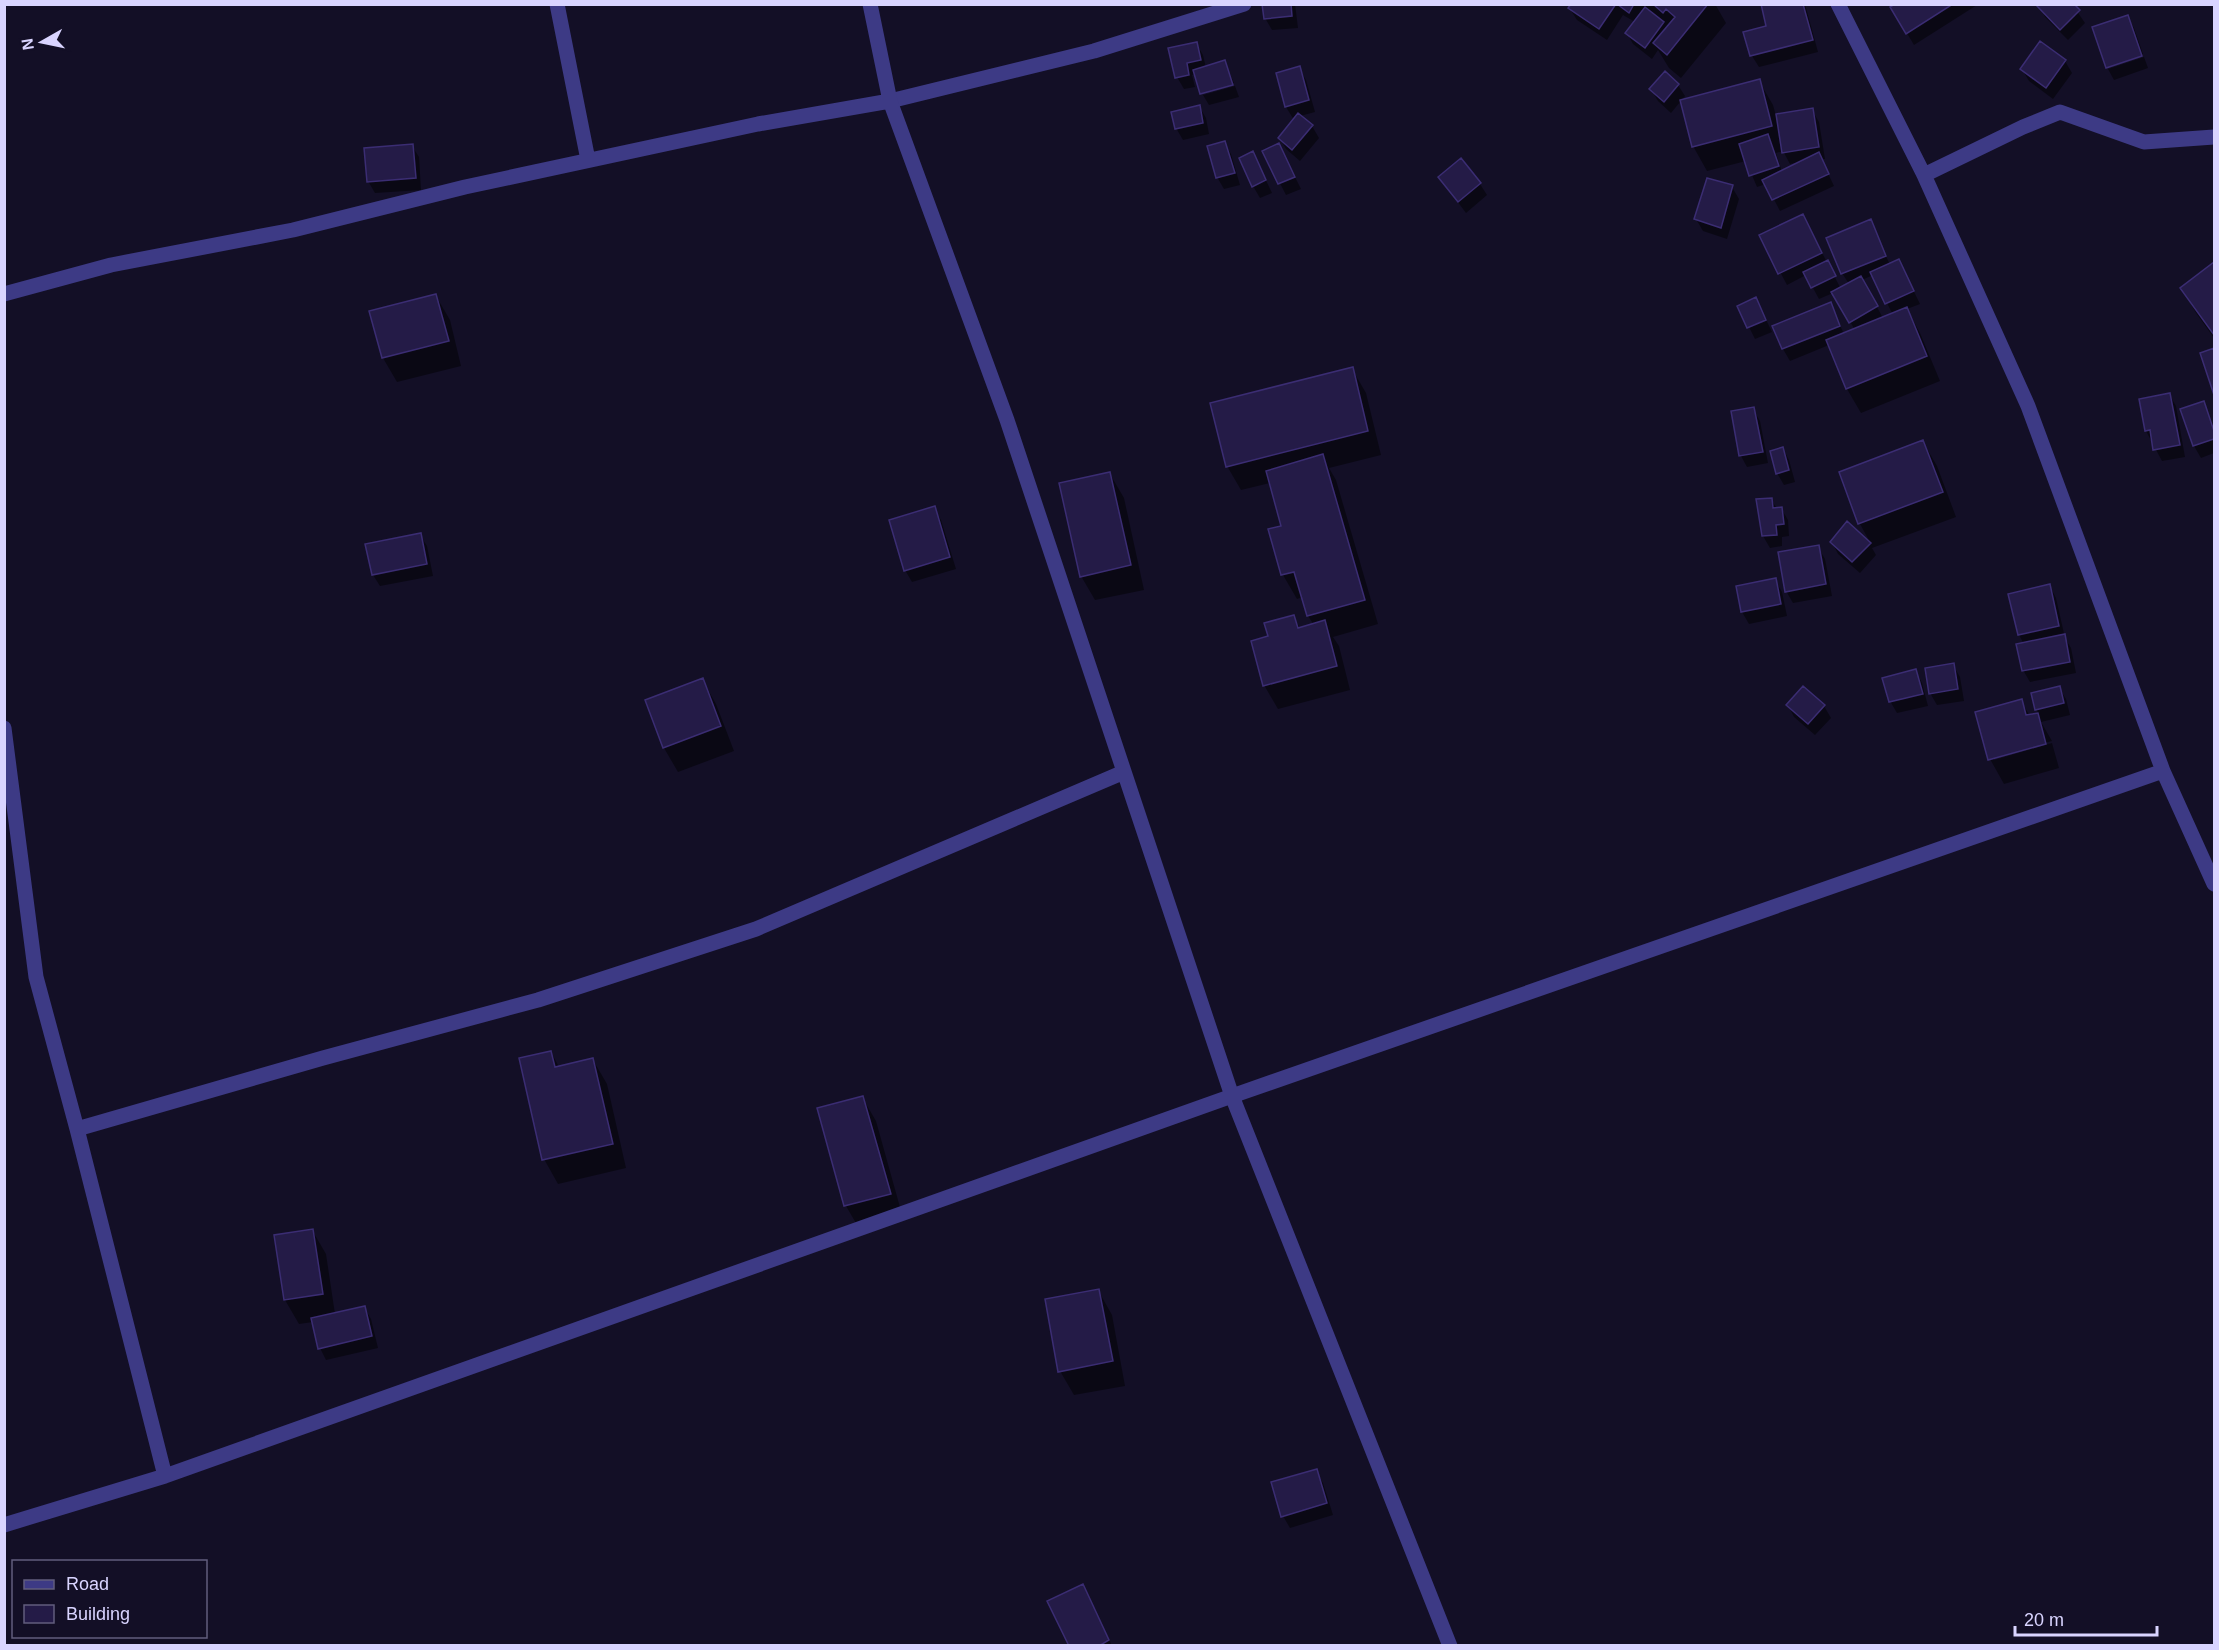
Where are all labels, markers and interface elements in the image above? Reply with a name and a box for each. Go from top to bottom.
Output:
north arrow [12,12,72,72]
text: N [18,37,37,51]
legend [12,1560,207,1638]
text: Road [66,1574,109,1594]
scale bar [2015,1599,2158,1637]
text: Building [66,1604,130,1624]
text: 20 m [2024,1610,2064,1630]

